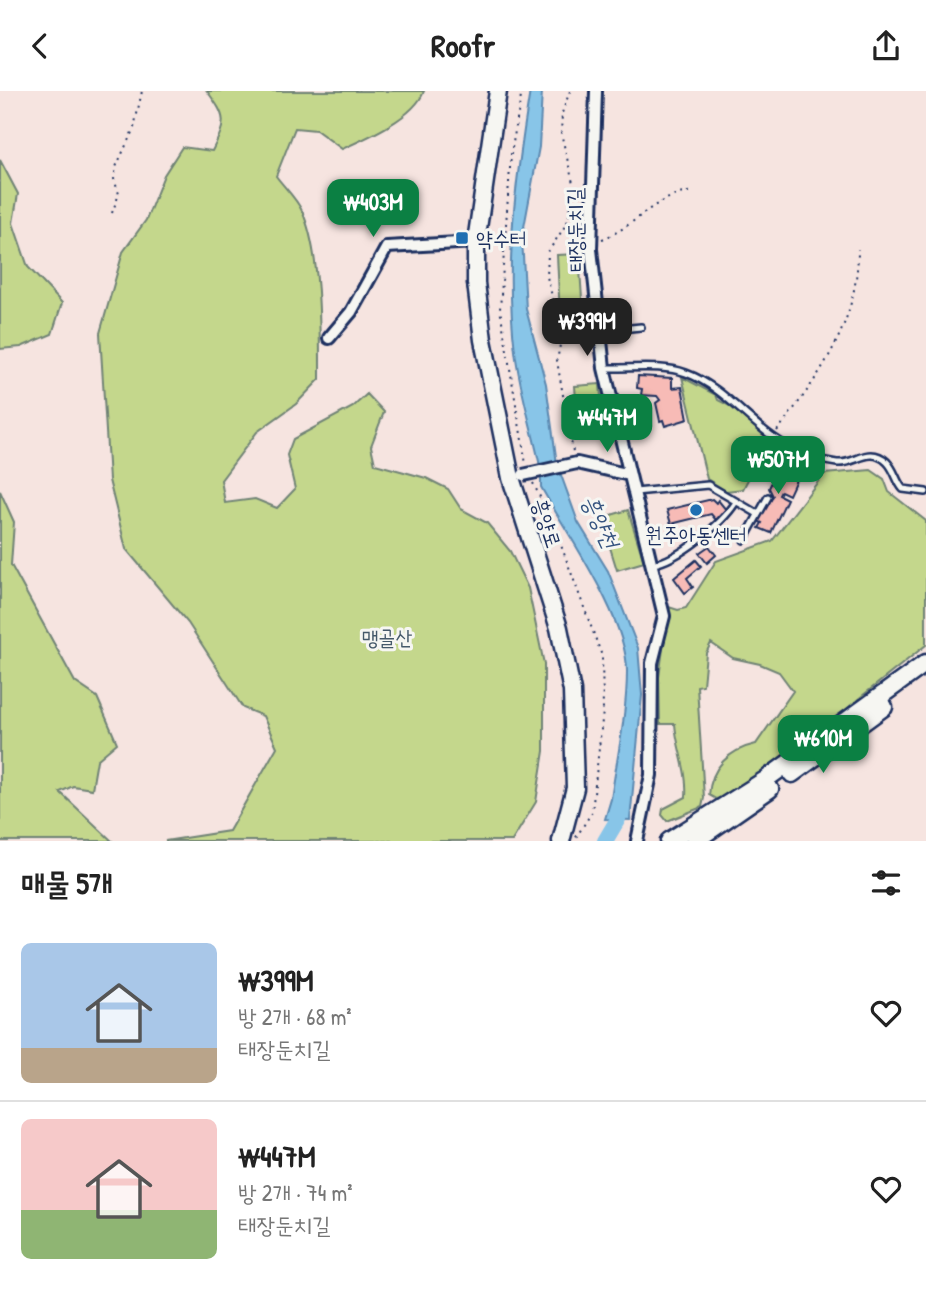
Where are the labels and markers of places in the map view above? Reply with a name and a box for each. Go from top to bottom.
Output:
pin: ₩403M [324,179,422,239]
place label: 약수터 [476,224,527,253]
marker: 약수터 [454,230,470,246]
pin: ₩399M [538,299,636,358]
pin: ₩447M [558,395,656,454]
pin: ₩507M [729,437,827,496]
marker: 원주아동센터 [688,502,704,518]
place label: 원주아동센터 [645,520,747,549]
pin: ₩610M [774,715,872,775]

